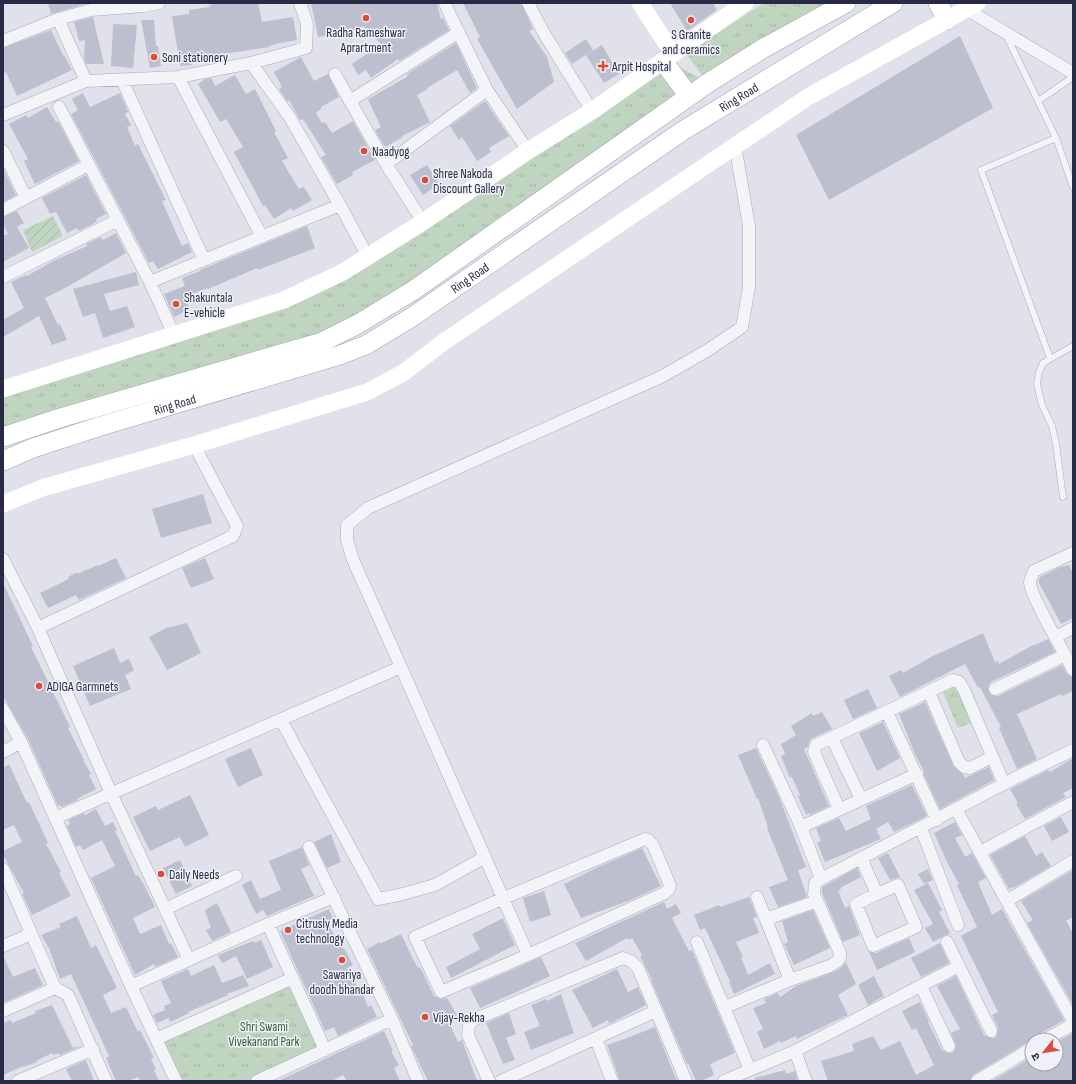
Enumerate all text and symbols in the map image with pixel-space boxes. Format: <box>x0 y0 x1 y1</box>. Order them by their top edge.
marker: Radha Rameshwar Aprartment <box>361 13 371 23</box>
marker: S Granite and ceramics <box>686 15 696 25</box>
place label: Radha Rameshwar Aprartment <box>326 25 406 56</box>
place label: S Granite and ceramics <box>662 27 720 58</box>
place label: Soni stationery <box>162 50 228 66</box>
marker: Soni stationery <box>149 52 159 62</box>
place label: Arpit Hospital <box>611 59 671 75</box>
marker: Arpit Hospital <box>597 60 609 72</box>
street label: Ring Road <box>716 80 761 116</box>
place label: Naadyog <box>372 144 410 160</box>
marker: Naadyog <box>359 146 369 156</box>
place label: Shree Nakoda Discount Gallery <box>433 166 505 197</box>
marker: Shree Nakoda Discount Gallery <box>420 175 430 185</box>
street label: Ring Road <box>448 260 492 297</box>
place label: Shakuntala E-vehicle <box>184 290 233 321</box>
marker: Shakuntala E-vehicle <box>171 299 181 309</box>
street label: Ring Road <box>152 391 198 419</box>
place label: ADIGA Garmnets <box>46 679 119 695</box>
marker: ADIGA Garmnets <box>34 681 44 691</box>
place label: Daily Needs <box>169 867 220 883</box>
marker: Daily Needs <box>156 869 166 879</box>
place label: Citrusly Media technology <box>296 916 358 947</box>
marker: Citrusly Media technology <box>283 925 293 935</box>
marker: Sawariya doodh bhandar <box>337 955 347 965</box>
place label: Sawariya doodh bhandar <box>310 967 375 998</box>
place label: Vijay-Rekha <box>433 1010 485 1026</box>
marker: Vijay-Rekha <box>420 1012 430 1022</box>
park label: Shri Swami Vivekanand Park <box>228 1019 300 1050</box>
north arrow <box>1024 1032 1064 1072</box>
text: उ <box>1028 1050 1043 1063</box>

